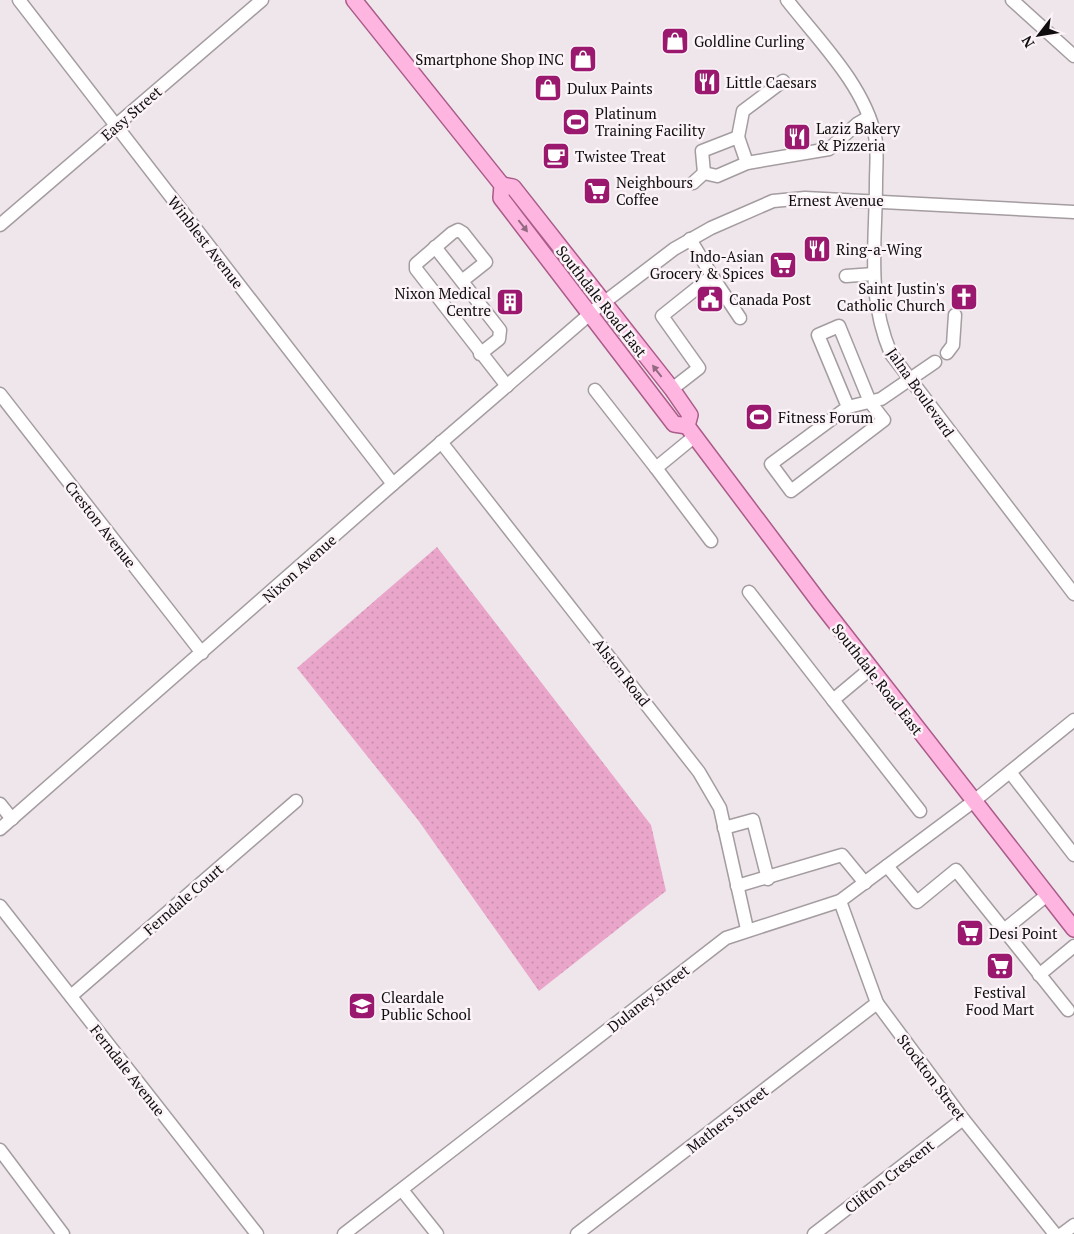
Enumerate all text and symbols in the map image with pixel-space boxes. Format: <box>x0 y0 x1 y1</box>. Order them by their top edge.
north arrow <box>1014 10 1064 60</box>
shop icon: Goldline Curling <box>660 26 690 56</box>
place label: Goldline Curling <box>694 31 806 51</box>
text: N <box>1016 32 1038 51</box>
shop icon: Smartphone Shop INC <box>568 44 598 74</box>
place label: Smartphone Shop INC <box>415 49 564 69</box>
restaurant icon: Little Caesars <box>692 67 722 97</box>
place label: Little Caesars <box>726 72 817 92</box>
shop icon: Dulux Paints <box>533 73 563 103</box>
place label: Dulux Paints <box>567 78 653 98</box>
street label: Easy Street <box>96 81 166 145</box>
place label: Platinum Training Facility <box>595 103 705 140</box>
sports icon: Platinum Training Facility <box>561 107 591 137</box>
place label: Laziz Bakery & Pizzeria <box>816 118 901 155</box>
restaurant icon: Laziz Bakery & Pizzeria <box>782 122 812 152</box>
cafe icon: Twistee Treat <box>541 141 571 171</box>
place label: Twistee Treat <box>575 146 666 166</box>
place label: Neighbours Coffee <box>616 172 693 209</box>
supermarket icon: Neighbours Coffee <box>582 176 612 206</box>
street label: Ernest Avenue <box>788 190 884 210</box>
street label: Winblest Avenue <box>164 192 248 292</box>
one-way arrow <box>518 219 529 232</box>
restaurant icon: Ring-a-Wing <box>802 234 832 264</box>
place label: Ring-a-Wing <box>836 239 923 259</box>
street label: Southdale Road East <box>552 241 652 361</box>
place label: Indo-Asian Grocery & Spices <box>650 246 764 283</box>
supermarket icon: Indo-Asian Grocery & Spices <box>768 250 798 280</box>
place label: Saint Justin's Catholic Church <box>837 278 945 315</box>
church icon: Saint Justin's Catholic Church <box>949 282 979 312</box>
place label: Nixon Medical Centre <box>395 283 491 320</box>
public building icon: Canada Post <box>695 284 725 314</box>
building icon: Nixon Medical Centre <box>495 287 525 317</box>
place label: Canada Post <box>729 289 812 309</box>
street label: Jalna Boulevard <box>883 343 959 441</box>
one-way arrow <box>652 365 663 378</box>
sports icon: Fitness Forum <box>744 402 774 432</box>
place label: Fitness Forum <box>778 407 873 427</box>
street label: Creston Avenue <box>61 477 141 571</box>
street label: Nixon Avenue <box>258 530 340 606</box>
street label: Southdale Road East <box>828 619 928 739</box>
street label: Alston Road <box>589 634 655 710</box>
street label: Ferndale Court <box>139 859 227 939</box>
supermarket icon: Desi Point <box>955 918 985 948</box>
place label: Desi Point <box>989 923 1058 943</box>
supermarket icon: Festival Food Mart <box>985 951 1015 981</box>
street label: Dulaney Street <box>603 959 693 1036</box>
place label: Festival Food Mart <box>966 982 1035 1019</box>
place label: Cleardale Public School <box>381 987 471 1024</box>
school or university icon: Cleardale Public School <box>347 991 377 1021</box>
street label: Ferndale Avenue <box>86 1020 170 1120</box>
street label: Stockton Street <box>893 1030 971 1125</box>
street label: Mathers Street <box>682 1081 772 1157</box>
street label: Clifton Crescent <box>840 1135 938 1217</box>

